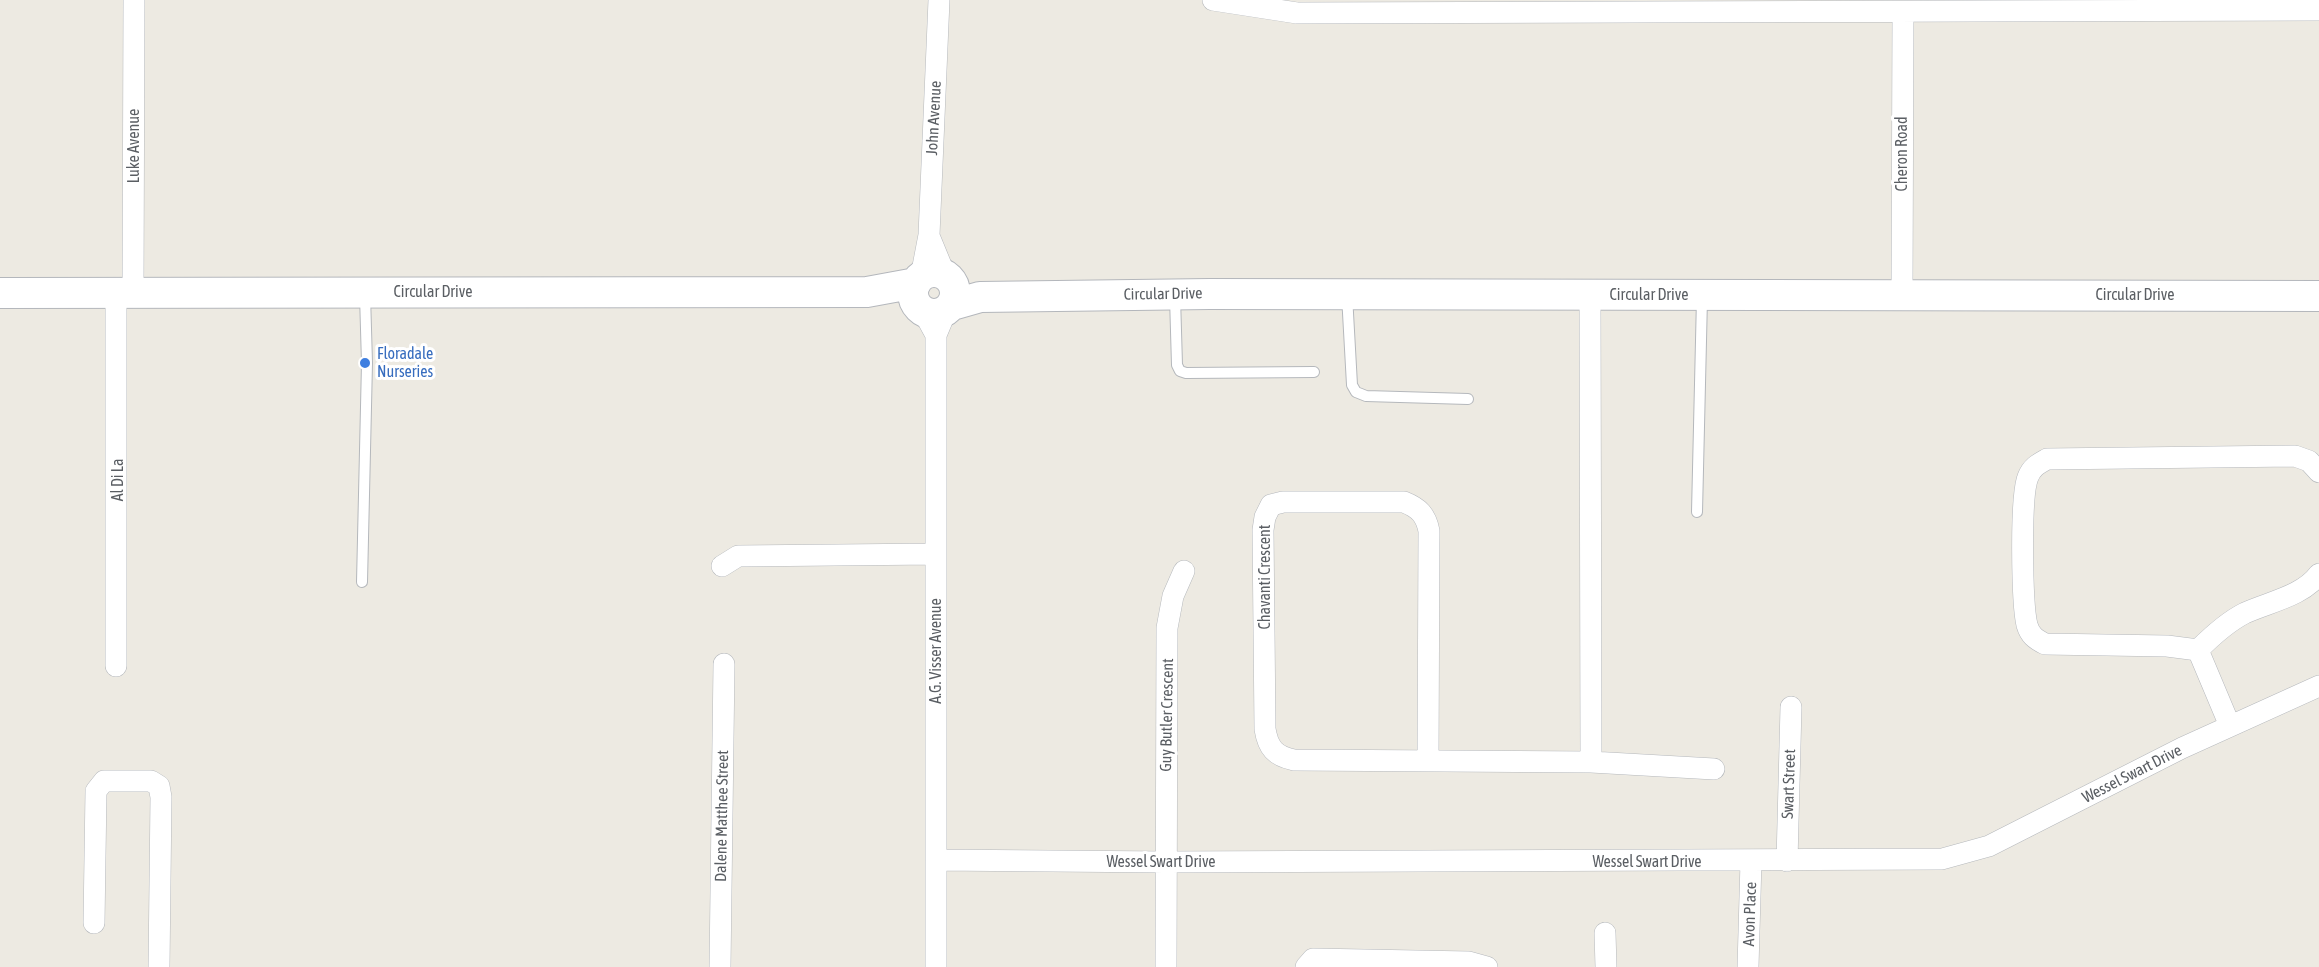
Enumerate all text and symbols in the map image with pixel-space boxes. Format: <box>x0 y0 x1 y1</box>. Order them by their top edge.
street label: John Avenue <box>922 80 946 156</box>
street label: Luke Avenue <box>124 109 144 183</box>
street label: Cheron Road <box>1892 117 1912 191</box>
street label: Circular Drive <box>394 282 472 302</box>
street label: Circular Drive <box>1123 284 1203 304</box>
street label: Circular Drive <box>1610 285 1688 305</box>
street label: Circular Drive <box>2096 285 2174 305</box>
place label: Floradale Nurseries <box>377 344 433 382</box>
marker: Floradale Nurseries <box>358 356 372 370</box>
street label: Al Di La <box>108 459 128 501</box>
street label: Chavanti Crescent <box>1255 525 1275 629</box>
street label: A.G. Visser Avenue <box>926 598 946 704</box>
street label: Guy Butler Crescent <box>1156 658 1178 772</box>
street label: Wessel Swart Drive <box>2079 741 2185 807</box>
street label: Swart Street <box>1778 749 1800 819</box>
street label: Dalene Matthee Street <box>711 750 733 882</box>
street label: Wessel Swart Drive <box>1106 852 1216 872</box>
street label: Wessel Swart Drive <box>1592 852 1702 872</box>
street label: Avon Place <box>1739 881 1761 947</box>

